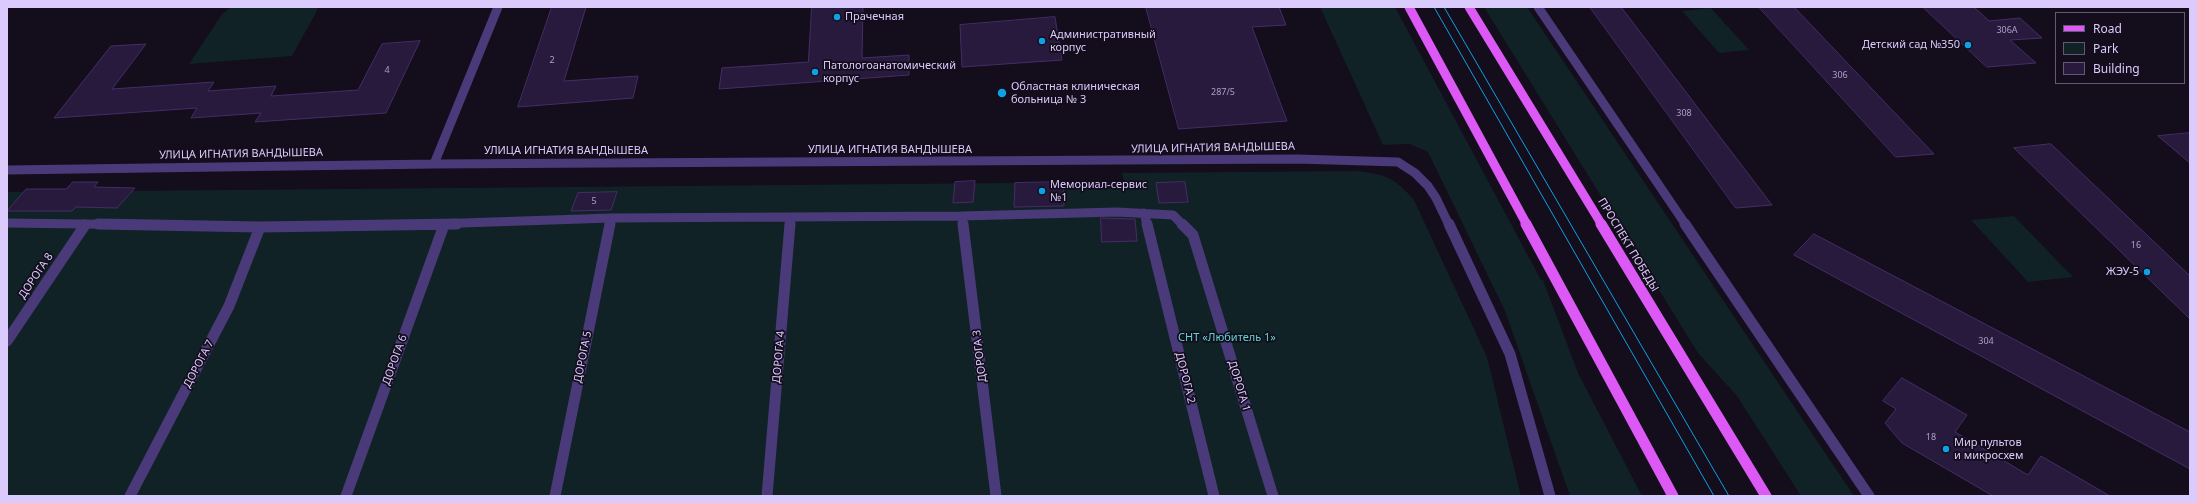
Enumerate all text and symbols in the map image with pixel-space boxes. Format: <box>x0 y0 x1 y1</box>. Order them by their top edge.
place label: Прачечная <box>845 10 904 24</box>
marker: Прачечная <box>832 12 842 22</box>
legend <box>2055 12 2185 84</box>
text: Road <box>2093 20 2122 37</box>
house number: 306А <box>1996 25 2018 35</box>
place label: Административный корпус <box>1050 28 1156 54</box>
marker: Административный корпус <box>1037 36 1047 46</box>
place label: Детский сад №350 <box>1862 38 1960 52</box>
marker: Детский сад №350 <box>1963 40 1973 50</box>
text: Park <box>2093 40 2118 57</box>
house number: 2 <box>549 55 555 65</box>
place label: Патологоанатомический корпус <box>823 59 956 85</box>
text: Building <box>2093 60 2140 77</box>
house number: 4 <box>384 65 390 75</box>
marker: Патологоанатомический корпус <box>810 67 820 77</box>
house number: 306 <box>1832 70 1848 80</box>
place label: Областная клиническая больница № 3 <box>1011 80 1140 106</box>
marker: Областная клиническая больница № 3 <box>996 87 1008 99</box>
house number: 287/5 <box>1211 87 1235 97</box>
house number: 308 <box>1676 108 1692 118</box>
street label: УЛИЦА ИГНАТИЯ ВАНДЫШЕВА <box>1131 140 1295 156</box>
street label: УЛИЦА ИГНАТИЯ ВАНДЫШЕВА <box>808 143 972 157</box>
street label: УЛИЦА ИГНАТИЯ ВАНДЫШЕВА <box>484 144 648 158</box>
street label: УЛИЦА ИГНАТИЯ ВАНДЫШЕВА <box>159 146 323 162</box>
place label: Мемориал-сервис №1 <box>1050 178 1147 204</box>
marker: Мемориал-сервис №1 <box>1037 186 1047 196</box>
house number: 5 <box>591 196 597 206</box>
street label: ПРОСПЕКТ ПОБЕДЫ <box>1595 196 1661 294</box>
house number: 16 <box>2131 240 2141 250</box>
street label: ДОРОГА 8 <box>16 251 56 301</box>
place label: ЖЭУ-5 <box>2106 265 2139 279</box>
marker: ЖЭУ-5 <box>2142 267 2152 277</box>
street label: ДОРОГА 3 <box>970 329 990 383</box>
street label: ДОРОГА 5 <box>572 330 594 384</box>
street label: ДОРОГА 4 <box>770 330 788 384</box>
park label: СНТ «Любитель 1» <box>1178 331 1276 345</box>
street label: ДОРОГА 6 <box>380 333 410 387</box>
house number: 304 <box>1978 336 1994 346</box>
street label: ДОРОГА 7 <box>181 338 217 390</box>
street label: ДОРОГА 2 <box>1172 351 1198 405</box>
street label: ДОРОГА 1 <box>1225 359 1253 413</box>
house number: 18 <box>1926 432 1936 442</box>
place label: Мир пультов и микросхем <box>1954 436 2023 462</box>
marker: Мир пультов и микросхем <box>1941 444 1951 454</box>

